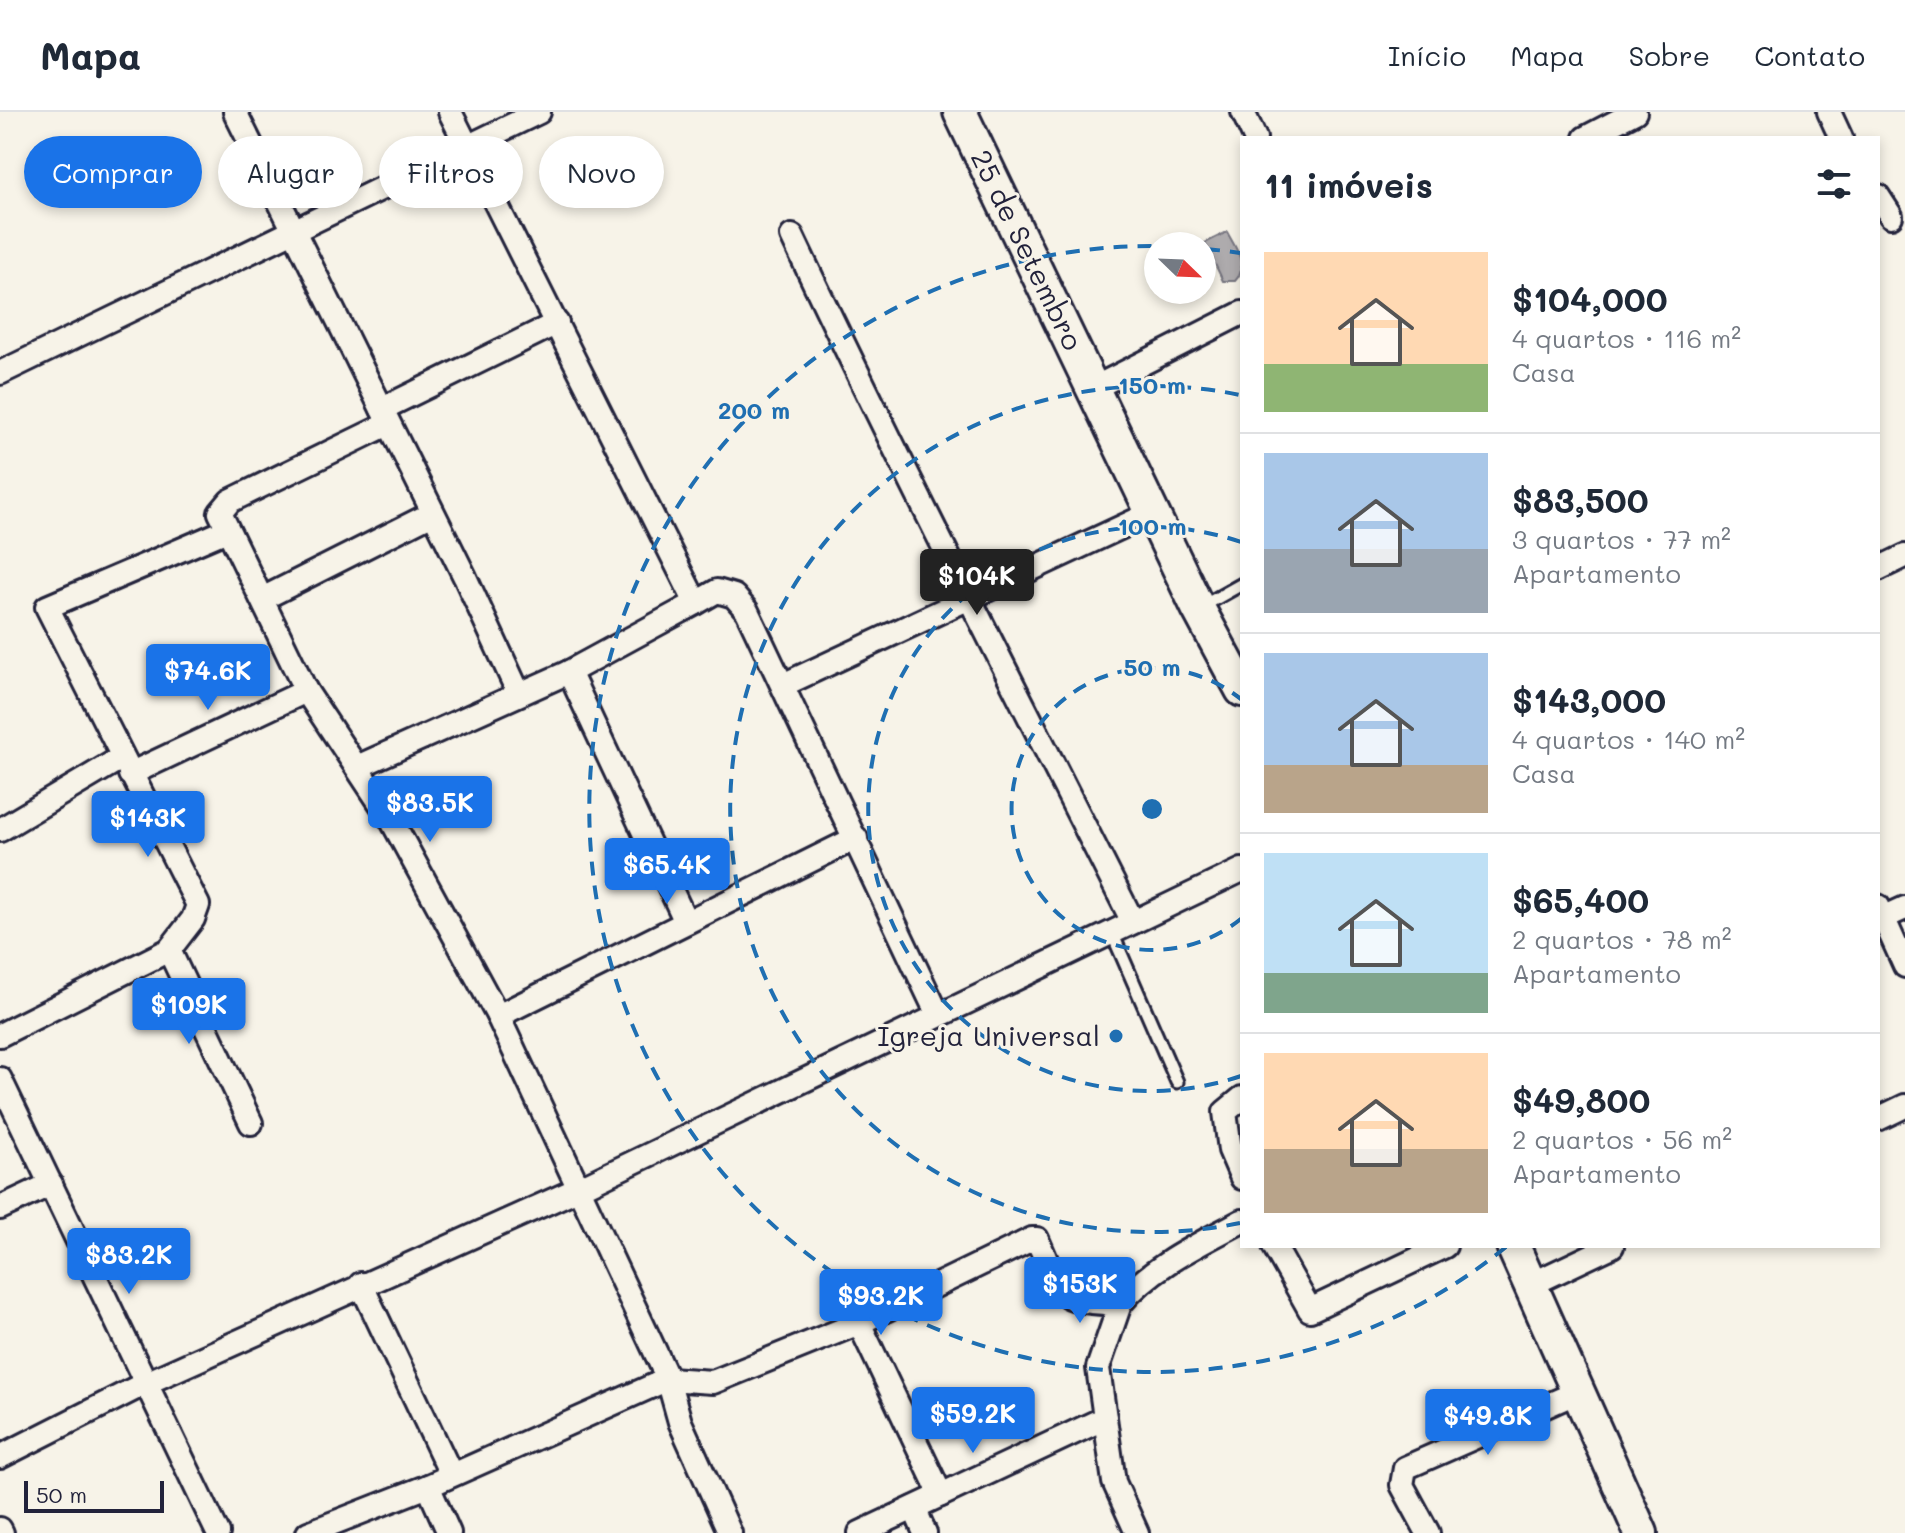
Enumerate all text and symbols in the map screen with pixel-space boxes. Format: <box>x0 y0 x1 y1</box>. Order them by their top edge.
text: Mapa <box>40 30 141 80</box>
text: Início <box>1388 37 1466 73</box>
text: Mapa <box>1510 37 1585 73</box>
text: Sobre <box>1629 37 1710 73</box>
text: Contato <box>1754 37 1865 73</box>
chip: Comprar <box>24 136 202 208</box>
chip: Alugar <box>218 136 363 208</box>
chip: Filtros <box>379 136 523 208</box>
chip: Novo <box>539 136 664 208</box>
street label: 25 de Setembro <box>964 143 1092 356</box>
text: 11 imóveis <box>1264 162 1433 207</box>
icon: filters <box>1812 162 1856 206</box>
north arrow <box>1144 232 1216 304</box>
map controls <box>1144 232 1216 304</box>
text: $104,000 <box>1512 276 1668 321</box>
icon: home <box>1328 284 1424 380</box>
text: 4 quartos · 116 m² <box>1512 321 1741 355</box>
text: Casa <box>1512 355 1576 389</box>
text: 150 m <box>1118 369 1186 400</box>
text: 200 m <box>718 394 790 425</box>
text: $83,500 <box>1512 477 1649 522</box>
icon: home <box>1328 485 1424 581</box>
text: 100 m <box>1117 510 1187 541</box>
text: 3 quartos · 77 m² <box>1512 522 1731 556</box>
pin: $104K <box>921 549 1033 617</box>
text: Apartamento <box>1512 556 1681 590</box>
text: $104K <box>938 558 1016 592</box>
pin: $74.6K <box>143 644 273 712</box>
text: 50 m <box>1123 651 1181 682</box>
text: $74.6K <box>164 653 252 687</box>
text: $143,000 <box>1512 677 1666 722</box>
icon: home <box>1328 685 1424 781</box>
text: 4 quartos · 140 m² <box>1512 722 1745 756</box>
text: Casa <box>1512 756 1576 790</box>
pin: $83.5K <box>365 776 495 844</box>
text: $83.5K <box>386 785 474 819</box>
pin: $143K <box>92 791 204 859</box>
centre of rings <box>1138 795 1166 823</box>
text: $143K <box>110 800 186 834</box>
pin: $65.4K <box>602 838 732 906</box>
text: $65.4K <box>623 847 711 881</box>
text: $65,400 <box>1512 877 1649 922</box>
icon: home <box>1328 885 1424 981</box>
text: 2 quartos · 78 m² <box>1512 922 1731 956</box>
text: Apartamento <box>1512 956 1681 990</box>
pin: $109K <box>133 978 245 1046</box>
text: $109K <box>150 987 228 1021</box>
place label: Igreja Universal <box>877 1017 1100 1053</box>
marker: Igreja Universal <box>1107 1027 1125 1045</box>
text: $49,800 <box>1512 1077 1650 1122</box>
icon: home <box>1328 1085 1424 1181</box>
text: 2 quartos · 56 m² <box>1512 1122 1732 1156</box>
text: Apartamento <box>1512 1156 1681 1190</box>
pin: $83.2K <box>64 1228 194 1296</box>
text: $83.2K <box>85 1237 173 1271</box>
pin: $153K <box>1024 1257 1136 1325</box>
text: $153K <box>1042 1266 1118 1300</box>
pin: $93.2K <box>816 1269 946 1337</box>
text: $93.2K <box>838 1278 924 1312</box>
pin: $59.2K <box>908 1387 1038 1455</box>
pin: $49.8K <box>1423 1389 1553 1457</box>
text: $59.2K <box>930 1396 1016 1430</box>
text: $49.8K <box>1443 1398 1533 1432</box>
scale bar <box>24 1477 164 1513</box>
text: 50 m <box>36 1480 87 1509</box>

